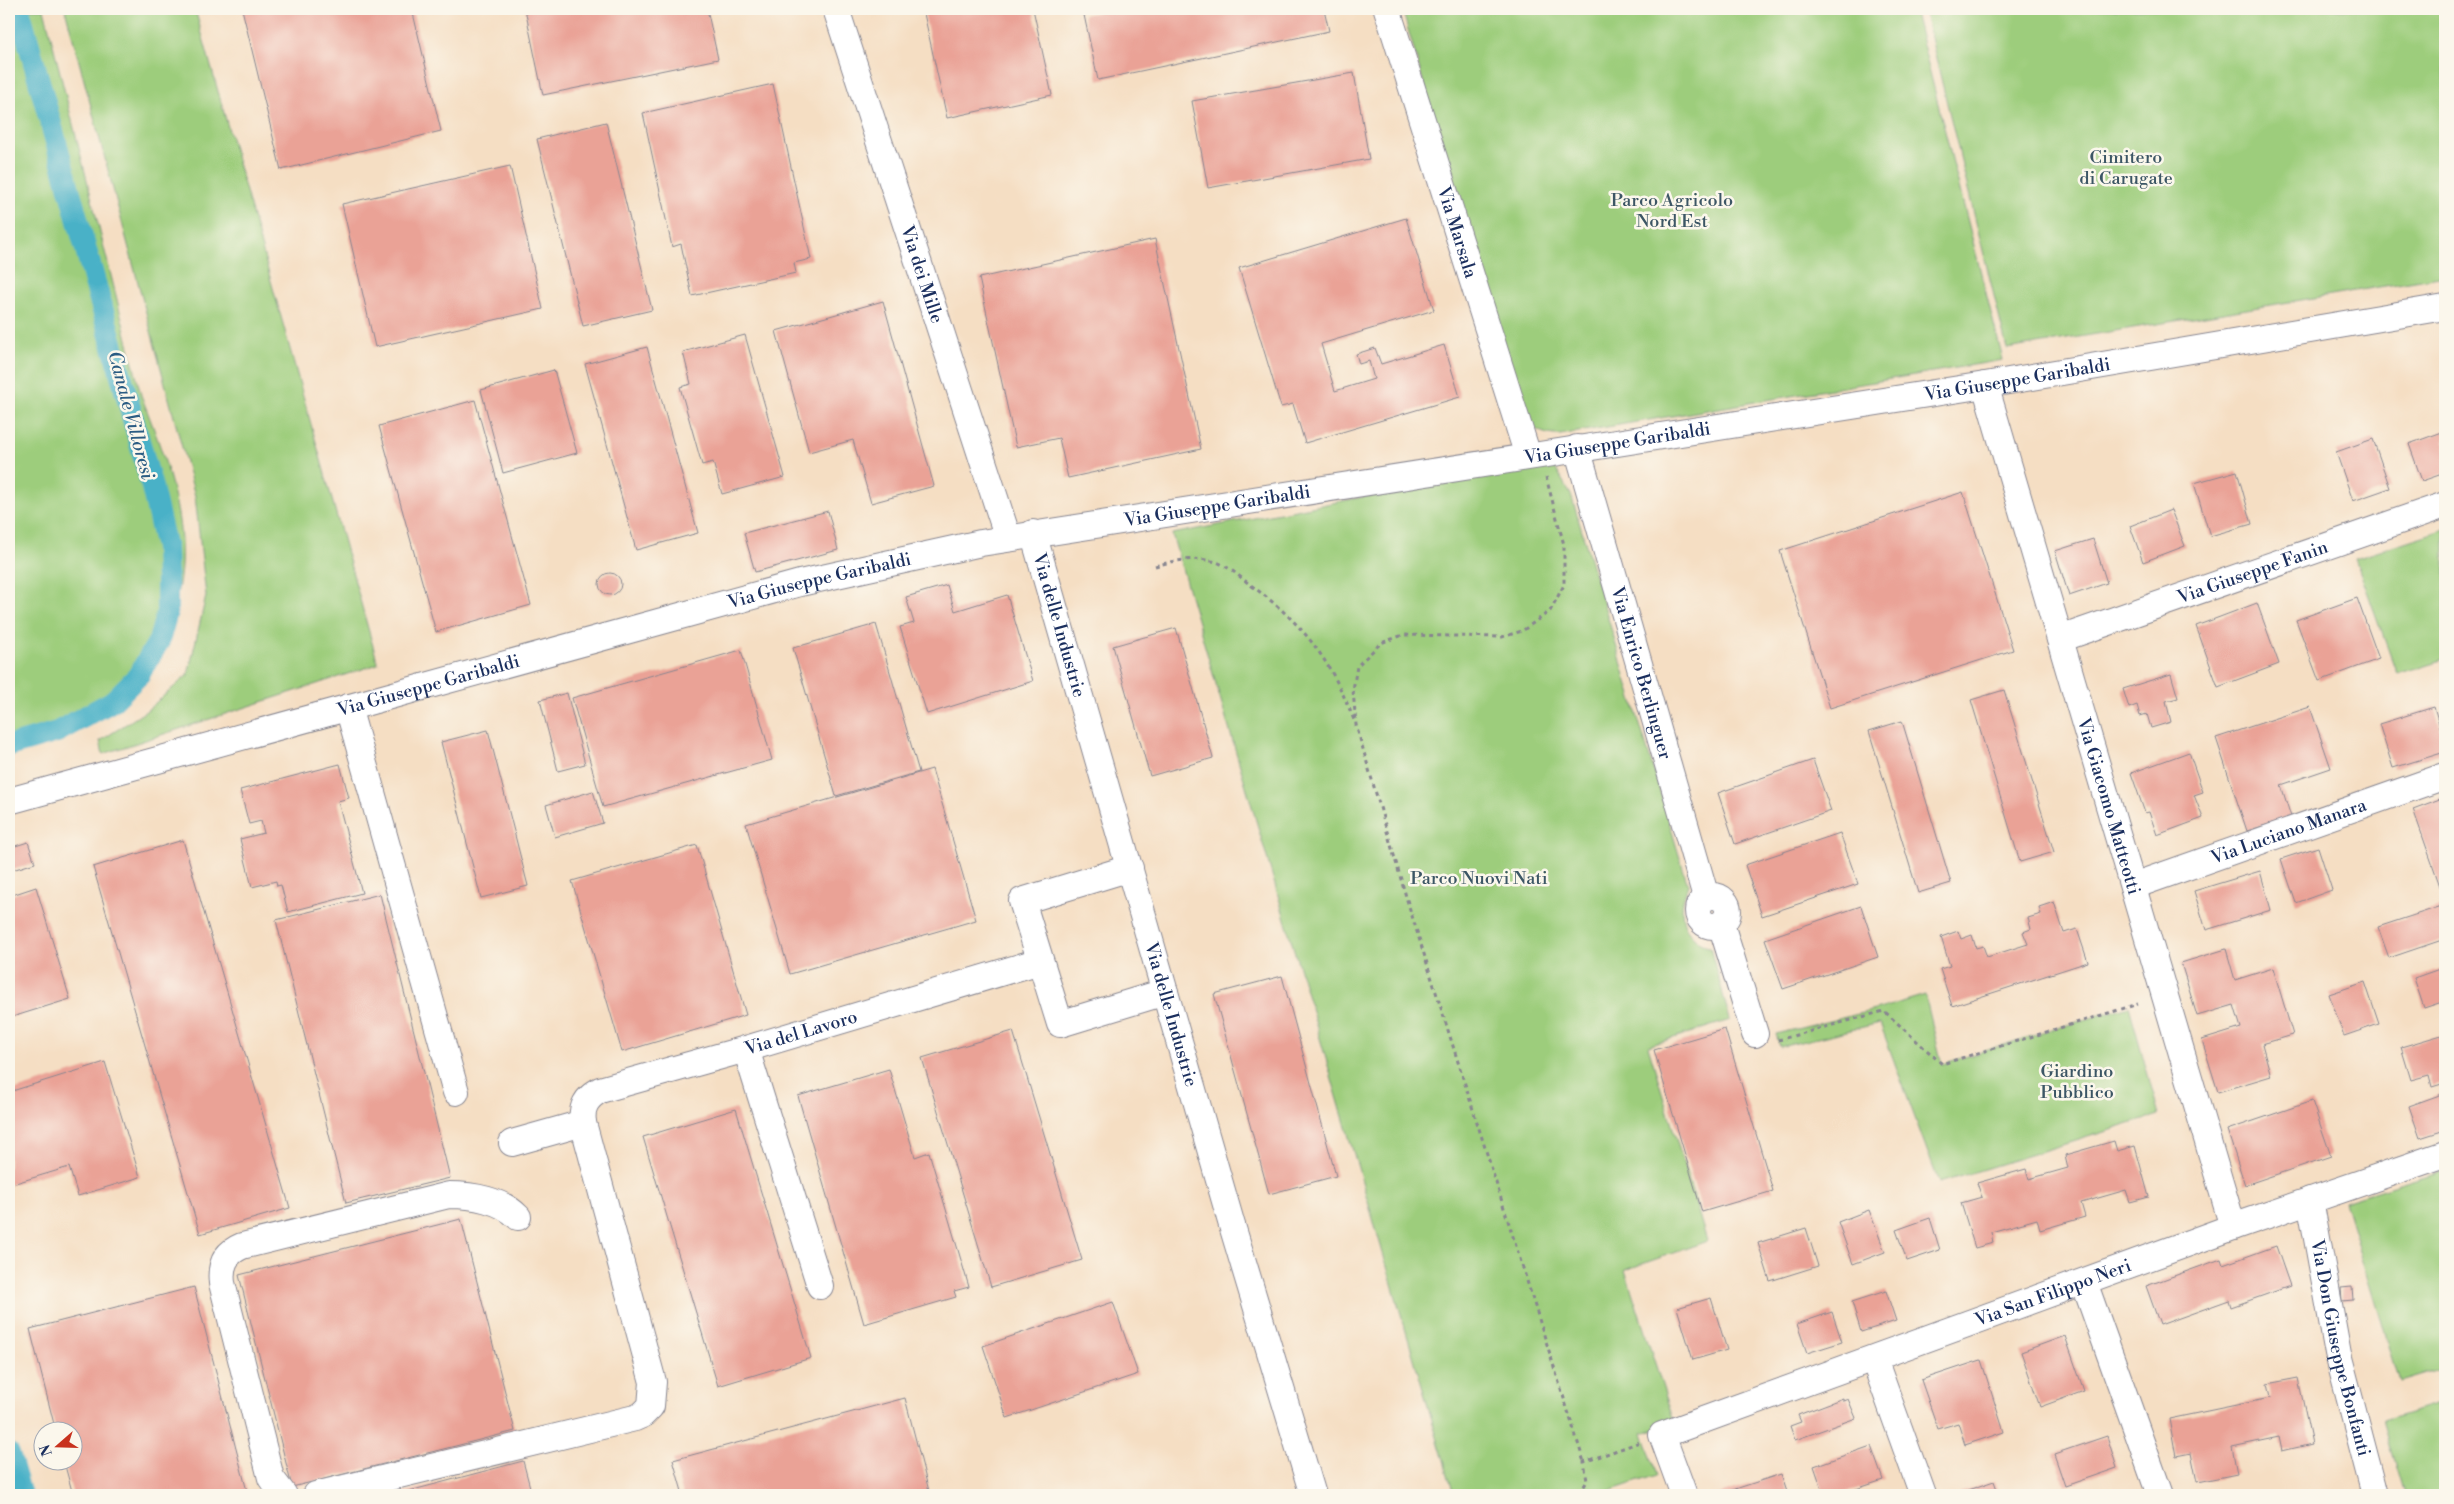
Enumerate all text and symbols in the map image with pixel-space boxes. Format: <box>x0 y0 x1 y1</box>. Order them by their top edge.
park label: Cimitero di Carugate <box>2079 146 2173 190</box>
street label: Via Marsala <box>1431 183 1482 282</box>
park label: Parco Agricolo Nord Est <box>1611 189 1733 233</box>
street label: Via dei Mille <box>895 222 948 326</box>
water label: Canale Villoresi <box>102 348 160 482</box>
street label: Via Giuseppe Garibaldi <box>1922 353 2112 407</box>
street label: Via Giuseppe Garibaldi <box>1522 417 1712 469</box>
street label: Via Giuseppe Garibaldi <box>1122 480 1312 532</box>
street label: Via Giuseppe Fanin <box>2174 536 2331 610</box>
street label: Via Giuseppe Garibaldi <box>724 548 914 615</box>
street label: Via delle Industrie <box>1027 550 1091 700</box>
street label: Via Enrico Berlinguer <box>1605 583 1677 762</box>
street label: Via Giuseppe Garibaldi <box>334 650 522 722</box>
street label: Via Giacomo Matteotti <box>2071 714 2145 897</box>
street label: Via Luciano Manara <box>2207 793 2370 870</box>
park label: Parco Nuovi Nati <box>1410 867 1548 890</box>
street label: Via delle Industrie <box>1139 939 1203 1089</box>
street label: Via del Lavoro <box>741 1005 860 1061</box>
park label: Giardino Pubblico <box>2040 1060 2114 1104</box>
street label: Via Don Giuseppe Bonfanti <box>2305 1237 2375 1459</box>
street label: Via San Filippo Neri <box>1971 1254 2134 1332</box>
north arrow <box>32 1422 82 1472</box>
text: N <box>36 1442 57 1458</box>

